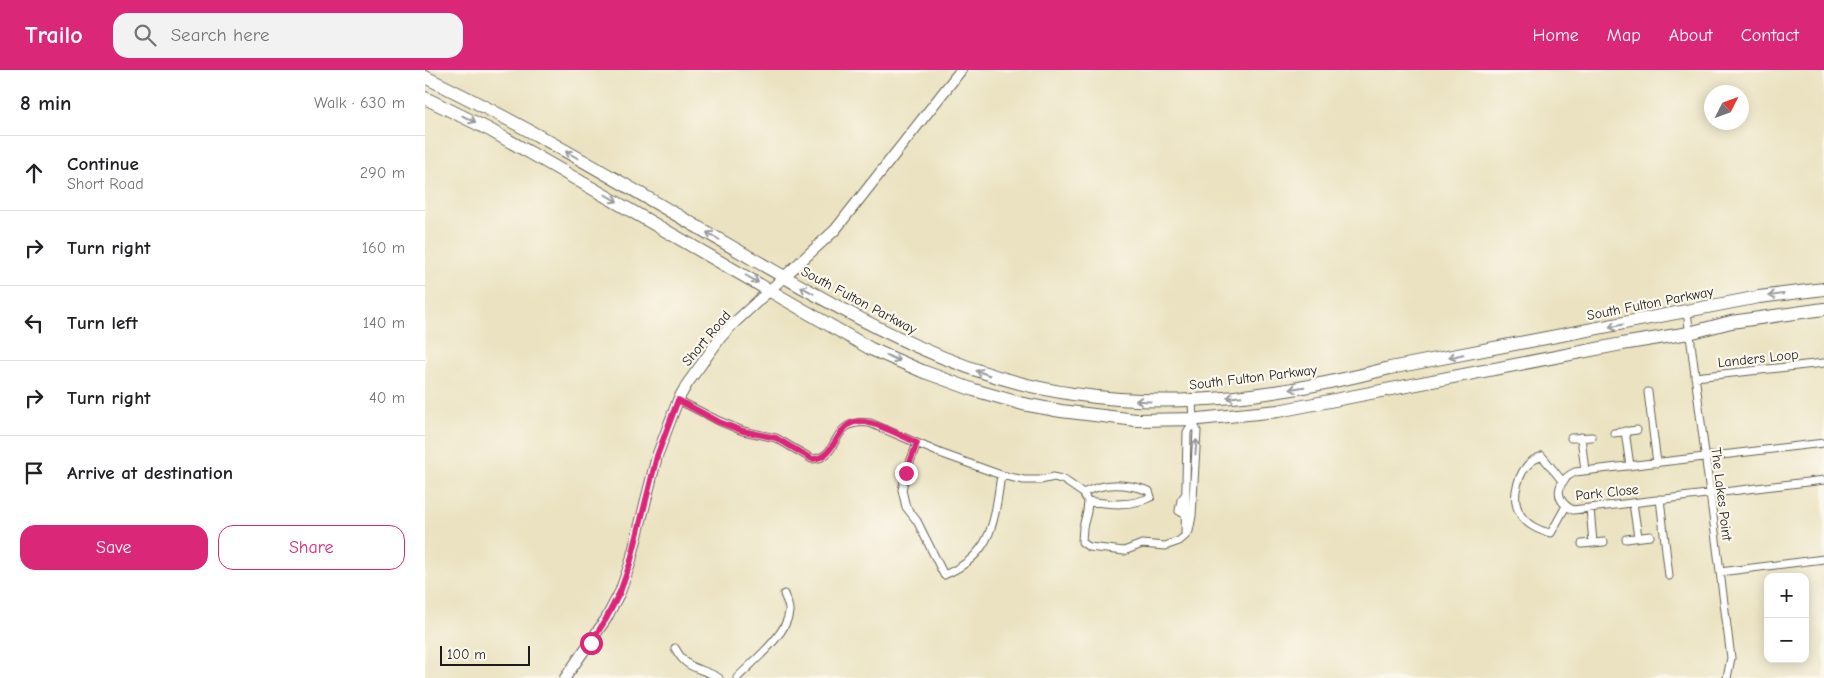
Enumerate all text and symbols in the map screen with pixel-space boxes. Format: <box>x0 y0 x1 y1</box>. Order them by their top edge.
search box <box>113 13 463 58</box>
text: Trailo <box>25 21 83 49</box>
icon: search <box>131 21 159 49</box>
text: Search here <box>171 24 270 46</box>
text: Home <box>1532 25 1579 46</box>
text: Map <box>1607 25 1641 46</box>
text: About <box>1669 25 1713 46</box>
text: Contact <box>1741 25 1799 46</box>
north arrow <box>1704 85 1749 130</box>
text: 8 min <box>20 91 71 115</box>
text: Walk · 630 m <box>314 94 405 112</box>
one-way arrow <box>461 115 476 125</box>
one-way arrow <box>565 149 579 159</box>
text: Continue <box>67 153 139 175</box>
icon: ahead <box>20 159 48 187</box>
text: 290 m <box>360 164 405 182</box>
text: Short Road <box>67 175 144 193</box>
one-way arrow <box>603 194 617 204</box>
one-way arrow <box>706 230 720 240</box>
icon: right <box>20 234 48 262</box>
text: Turn right <box>67 237 151 259</box>
text: 160 m <box>362 239 405 257</box>
street label: South Fulton Parkway <box>798 263 920 338</box>
one-way arrow <box>744 274 759 284</box>
street label: South Fulton Parkway <box>1585 283 1716 324</box>
one-way arrow <box>800 285 815 295</box>
one-way arrow <box>1768 290 1784 300</box>
street label: Short Road <box>678 307 734 369</box>
icon: left <box>20 309 48 337</box>
text: Turn left <box>67 312 138 334</box>
text: 140 m <box>363 314 405 332</box>
one-way arrow <box>1608 321 1624 331</box>
street label: Landers Loop <box>1717 346 1799 371</box>
one-way arrow <box>1449 352 1465 361</box>
one-way arrow <box>885 354 900 364</box>
street label: South Fulton Parkway <box>1188 361 1319 394</box>
one-way arrow <box>976 368 992 377</box>
one-way arrow <box>1290 383 1306 393</box>
icon: right <box>20 384 48 412</box>
text: Turn right <box>67 387 151 409</box>
text: 40 m <box>369 389 405 407</box>
one-way arrow <box>1226 392 1242 402</box>
one-way arrow <box>1135 396 1151 405</box>
one-way arrow <box>1191 440 1201 456</box>
street label: The Lakes Point <box>1707 446 1736 543</box>
icon: arrive <box>20 459 48 487</box>
text: Arrive at destination <box>67 462 233 484</box>
route end <box>895 462 918 485</box>
street label: Park Close <box>1575 481 1639 504</box>
button: Save <box>20 525 208 570</box>
button: Share <box>218 525 405 570</box>
map controls <box>1764 573 1809 663</box>
button: + <box>1764 573 1809 618</box>
button: − <box>1764 618 1809 663</box>
route start <box>580 632 603 655</box>
scale bar <box>440 643 530 666</box>
text: 100 m <box>447 646 486 663</box>

